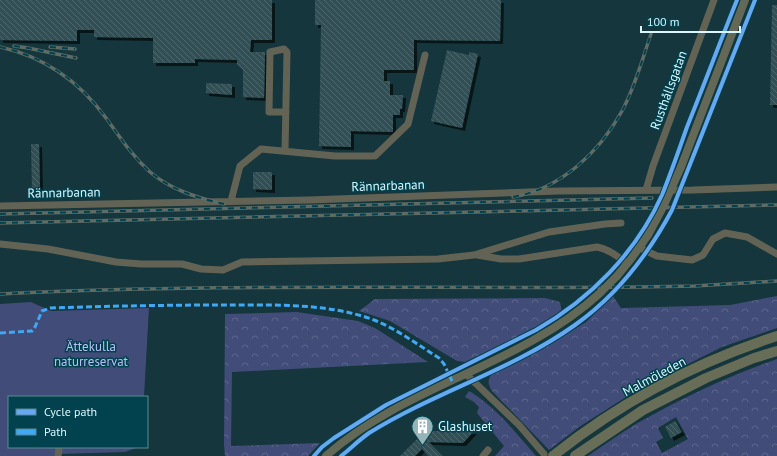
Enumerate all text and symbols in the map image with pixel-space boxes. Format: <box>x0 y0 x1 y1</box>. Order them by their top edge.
scale bar <box>641 8 740 34</box>
text: 100 m <box>647 14 680 29</box>
street label: Rusthållsgatan <box>646 48 691 132</box>
street label: Rännarbanan <box>351 176 425 195</box>
street label: Rännarbanan <box>27 183 101 202</box>
park label: Ättekulla naturreservat <box>54 338 129 370</box>
street label: Malmöleden <box>620 353 689 400</box>
legend <box>8 396 148 448</box>
text: Cycle path <box>44 404 97 419</box>
building icon: Glashuset <box>409 413 435 446</box>
place label: Glashuset <box>438 418 493 435</box>
text: Path <box>44 424 67 439</box>

